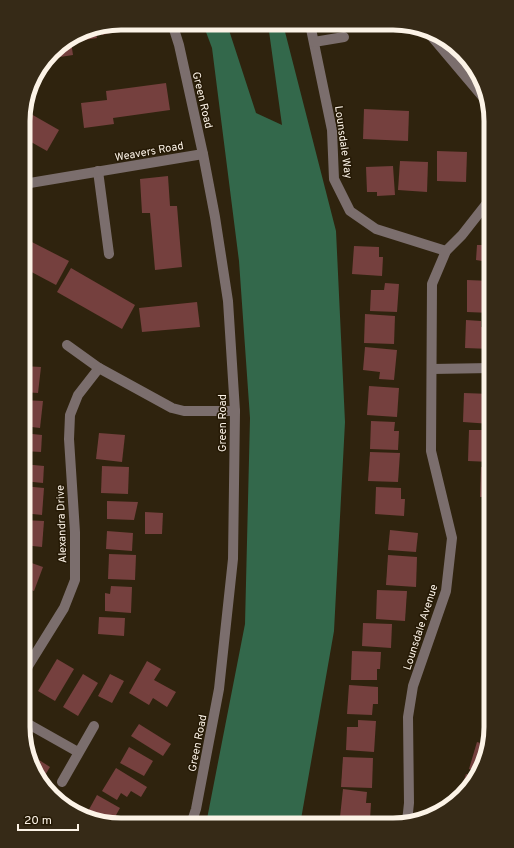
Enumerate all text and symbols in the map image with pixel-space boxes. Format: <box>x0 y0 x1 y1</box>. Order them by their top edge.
street label: Green Road <box>189 70 215 130</box>
street label: Lounsdale Way <box>331 105 355 180</box>
street label: Weavers Road <box>114 139 185 165</box>
street label: Green Road <box>216 394 230 452</box>
street label: Alexandra Drive <box>54 485 70 563</box>
street label: Lounsdale Avenue <box>400 583 441 672</box>
street label: Green Road <box>186 713 210 773</box>
scale bar <box>18 806 78 832</box>
text: 20 m <box>24 813 52 829</box>

